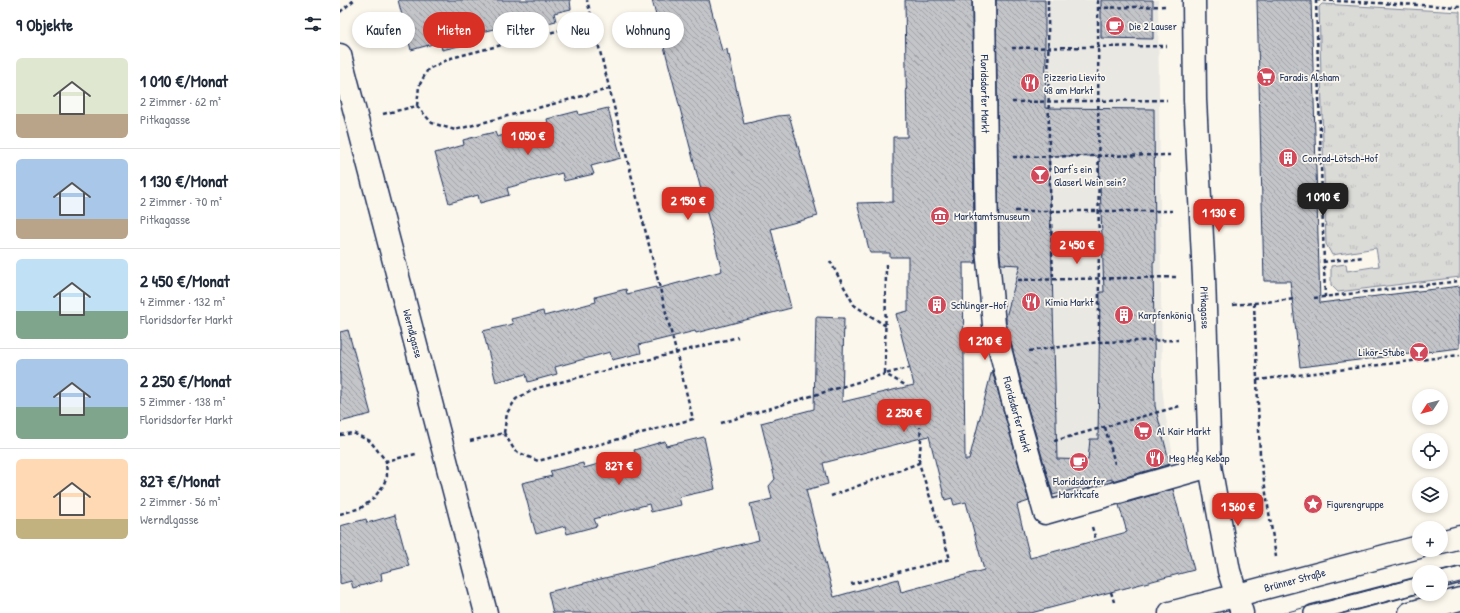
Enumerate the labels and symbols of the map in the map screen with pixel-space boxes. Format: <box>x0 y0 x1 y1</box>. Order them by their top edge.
cafe icon: Die 2 Lauser <box>1104 15 1126 37</box>
place label: Die 2 Lauser <box>1129 19 1178 33</box>
street label: Floridsdorfer Markt <box>978 54 993 133</box>
supermarket icon: Faradis Alsham <box>1255 66 1277 88</box>
place label: Pizzeria Lievito 48 am Markt <box>1044 70 1106 97</box>
place label: Faradis Alsham <box>1279 70 1340 84</box>
restaurant icon: Pizzeria Lievito 48 am Markt <box>1019 72 1041 94</box>
pin: 1 050 € <box>491 122 565 156</box>
building icon: Conrad-Lötsch-Hof <box>1277 147 1299 169</box>
place label: Conrad-Lötsch-Hof <box>1302 151 1378 165</box>
place label: Darf's ein Glaserl Wein sein? <box>1054 162 1126 189</box>
bar icon: Darf's ein Glaserl Wein sein? <box>1029 164 1051 186</box>
pin: 1 010 € <box>1286 183 1360 217</box>
pin: 2 150 € <box>651 187 725 221</box>
pin: 1 130 € <box>1182 199 1256 233</box>
museum icon: Marktamtsmuseum <box>929 205 951 227</box>
place label: Marktamtsmuseum <box>954 209 1030 223</box>
pin: 2 450 € <box>1040 231 1114 265</box>
street label: Pitkagasse <box>1197 286 1213 330</box>
restaurant icon: Kimia Markt <box>1020 291 1042 313</box>
building icon: Schlinger-Hof <box>926 294 948 316</box>
place label: Kimia Markt <box>1045 295 1094 309</box>
place label: Schlinger-Hof <box>951 298 1007 312</box>
building icon: Karpfenkönig <box>1113 304 1135 326</box>
street label: Werndlgasse <box>400 308 426 360</box>
place label: Karpfenkönig <box>1138 308 1192 322</box>
pin: 1 210 € <box>948 327 1022 361</box>
bar icon: Likör-Stube <box>1408 341 1430 363</box>
place label: Likör-Stube <box>1359 345 1406 359</box>
street label: Floridsdorfer Markt <box>1000 374 1035 455</box>
north arrow <box>1412 389 1448 425</box>
pin: 2 250 € <box>867 399 941 433</box>
supermarket icon: Al Kair Markt <box>1132 420 1154 442</box>
place label: Al Kair Markt <box>1157 424 1211 438</box>
restaurant icon: Meg Meg Kebap <box>1144 447 1166 469</box>
cafe icon: Floridsdorfer Marktcafe <box>1068 451 1090 473</box>
place label: Meg Meg Kebap <box>1169 451 1230 465</box>
pin: 827 € <box>591 452 647 486</box>
place label: Floridsdorfer Marktcafe <box>1052 474 1106 501</box>
pin: 1 560 € <box>1201 493 1275 527</box>
place icon: Figurengruppe <box>1302 493 1324 515</box>
place label: Figurengruppe <box>1326 497 1384 511</box>
street label: Brünner Straße <box>1262 565 1328 595</box>

